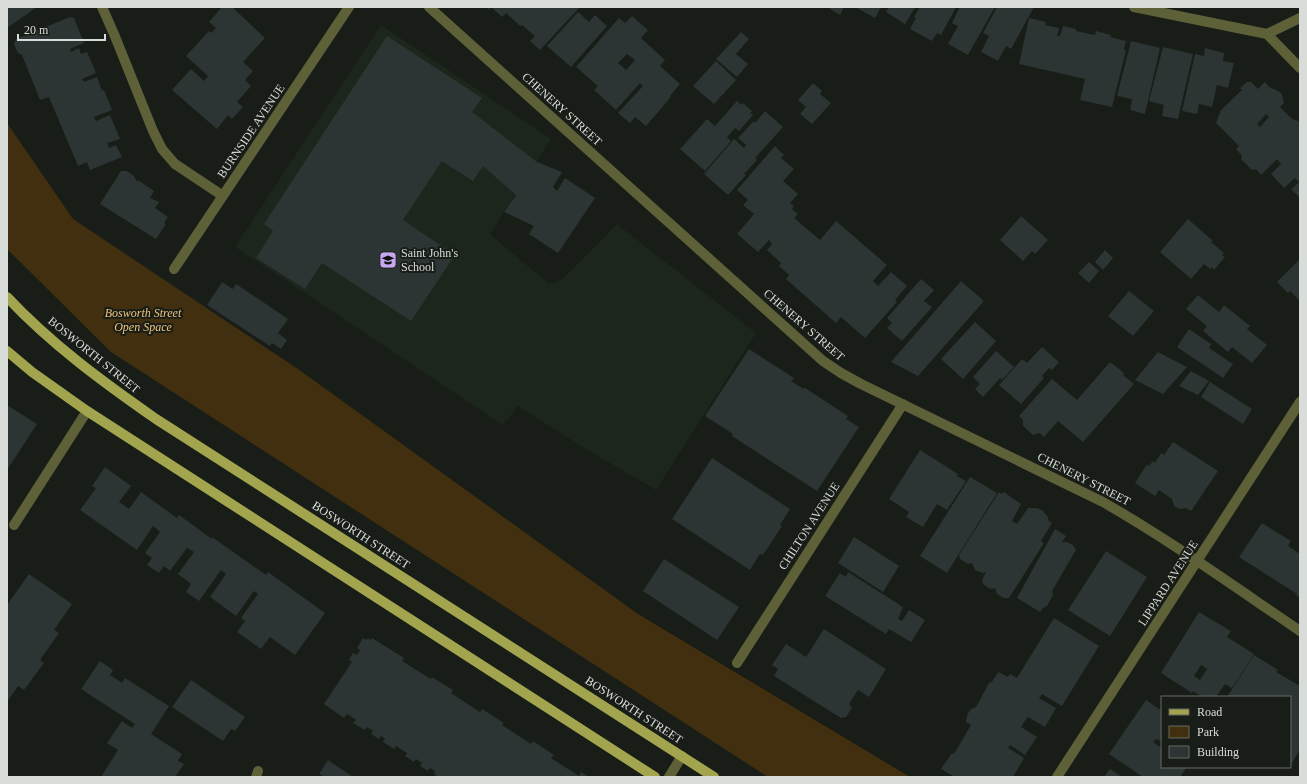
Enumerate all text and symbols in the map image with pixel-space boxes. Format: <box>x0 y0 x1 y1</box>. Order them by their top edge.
scale bar <box>18 16 105 42</box>
text: 20 m <box>24 23 49 37</box>
street label: CHENERY STREET <box>519 69 605 149</box>
street label: BURNSIDE AVENUE <box>214 81 288 181</box>
place label: Saint John's School <box>401 246 459 274</box>
school or university icon: Saint John's School <box>378 250 398 270</box>
street label: CHENERY STREET <box>761 286 848 364</box>
park label: Bosworth Street Open Space <box>105 306 182 334</box>
street label: BOSWORTH STREET <box>45 314 143 397</box>
street label: CHENERY STREET <box>1035 449 1133 509</box>
street label: CHILTON AVENUE <box>775 480 843 572</box>
street label: BOSWORTH STREET <box>310 498 413 572</box>
street label: LIPPARD AVENUE <box>1135 538 1201 628</box>
street label: BOSWORTH STREET <box>583 673 686 747</box>
legend <box>1161 696 1291 768</box>
text: Road <box>1197 705 1222 719</box>
text: Park <box>1197 725 1219 739</box>
text: Building <box>1197 745 1239 759</box>

